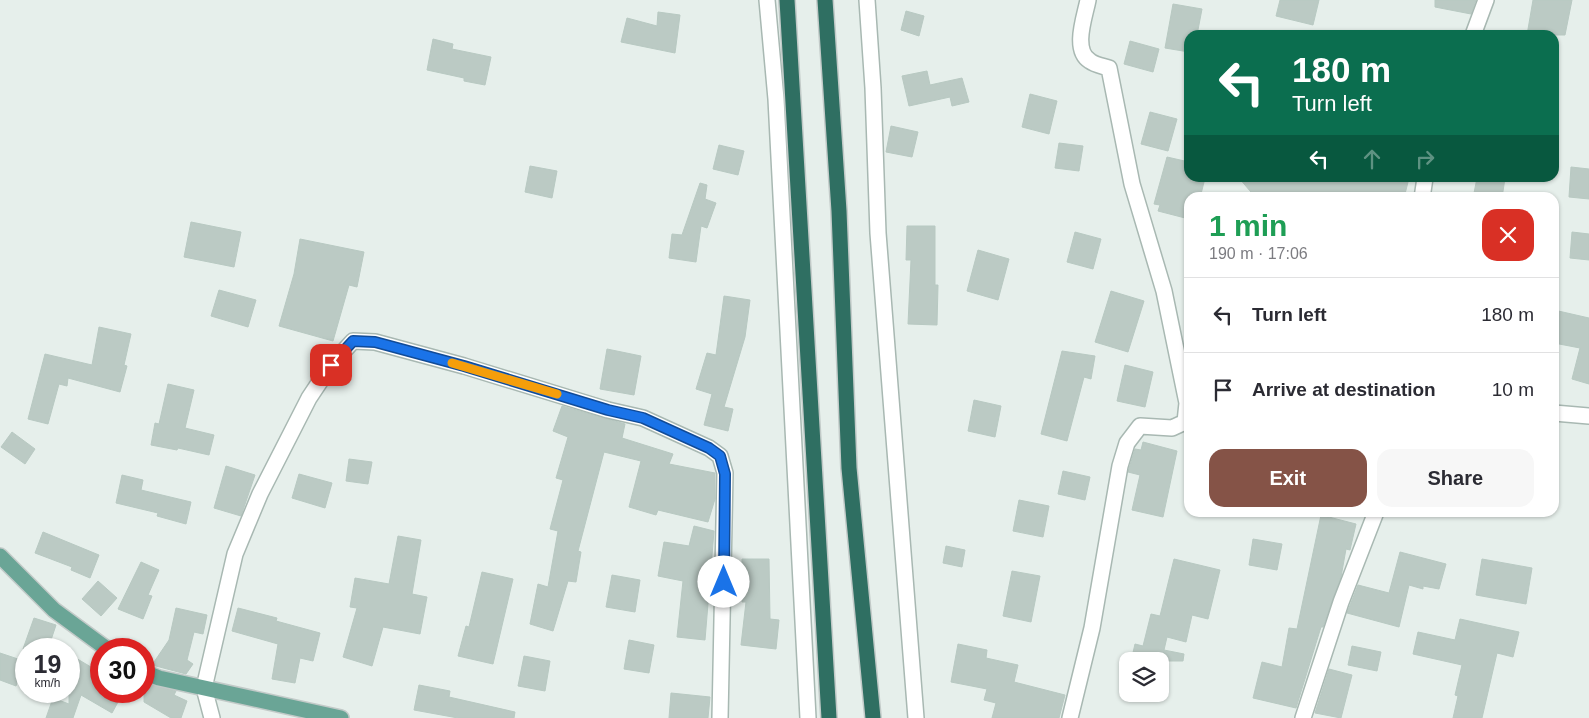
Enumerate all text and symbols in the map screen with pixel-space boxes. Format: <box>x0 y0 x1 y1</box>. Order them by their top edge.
icon: left <box>1209 50 1274 115</box>
text: 180 m <box>1292 50 1391 89</box>
text: Turn left <box>1292 91 1372 116</box>
icon: left <box>1305 145 1333 173</box>
icon: ahead <box>1358 145 1386 173</box>
icon: right <box>1411 145 1439 173</box>
text: 1 min <box>1209 209 1287 242</box>
button: close <box>1482 209 1534 261</box>
text: 190 m · 17:06 <box>1209 245 1308 262</box>
icon: left <box>1209 301 1237 329</box>
text: Turn left <box>1252 304 1327 325</box>
text: 180 m <box>1481 304 1534 325</box>
pin <box>310 344 352 386</box>
icon: arrive <box>317 351 345 379</box>
icon: arrive <box>1209 376 1237 404</box>
text: Arrive at destination <box>1252 379 1436 400</box>
text: 10 m <box>1492 379 1534 400</box>
button: Exit <box>1209 449 1367 507</box>
button: Share <box>1377 449 1534 507</box>
position arrow <box>697 555 749 607</box>
speed limit sign: 30 <box>90 638 155 703</box>
text: 19 <box>34 650 61 678</box>
map controls <box>1119 652 1169 702</box>
button: layers <box>1119 652 1169 702</box>
text: km/h <box>34 676 61 690</box>

